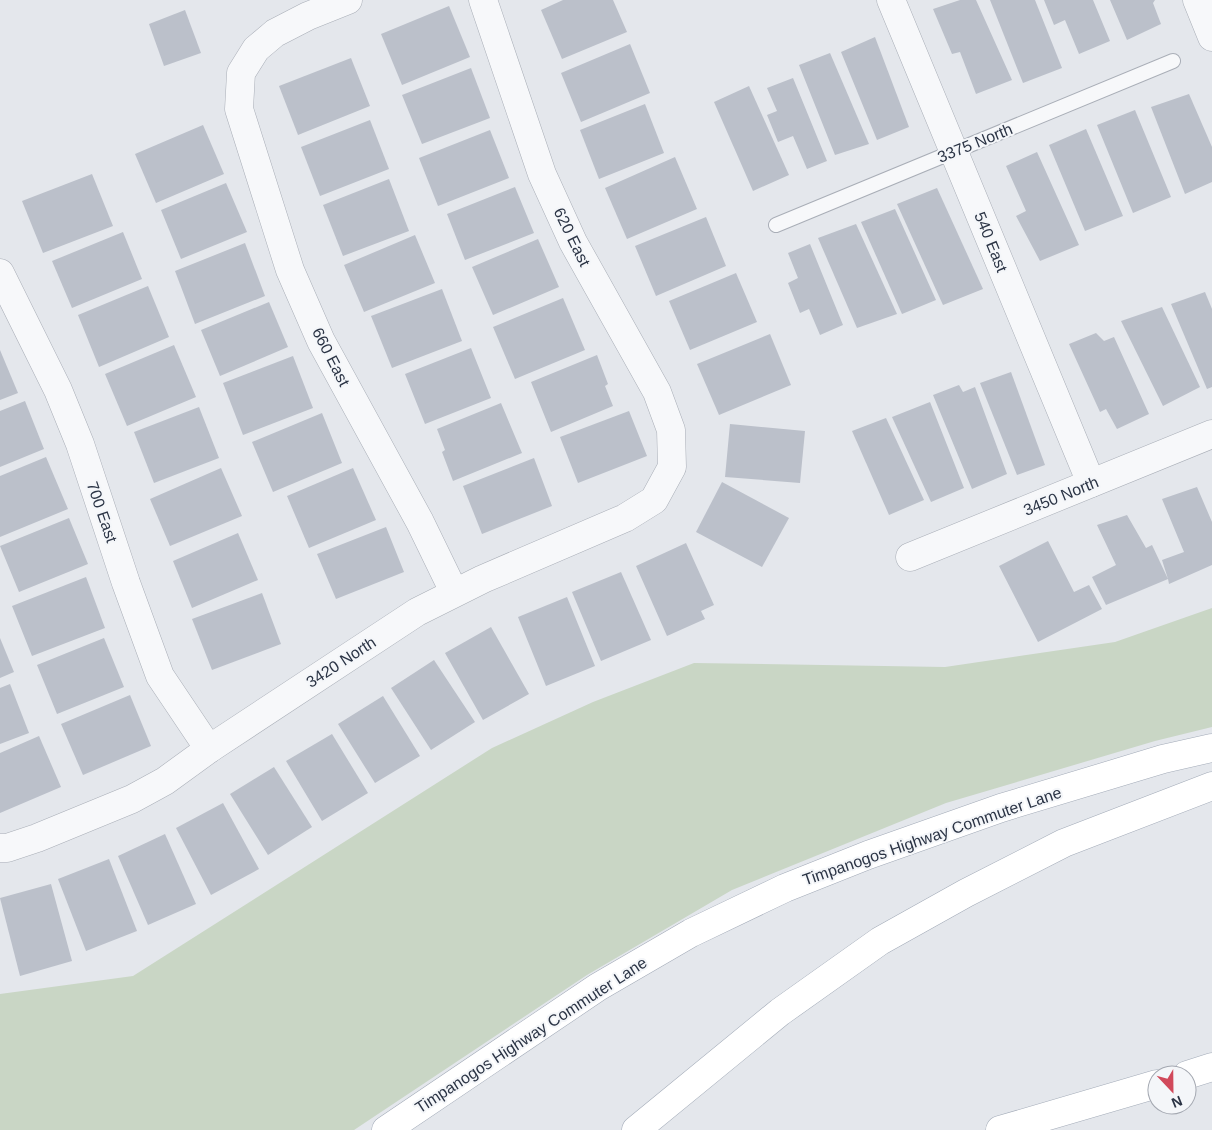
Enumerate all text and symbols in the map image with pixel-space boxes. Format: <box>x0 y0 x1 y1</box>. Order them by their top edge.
street label: 3375 North <box>935 120 1015 166</box>
street label: 620 East <box>551 205 594 270</box>
street label: 540 East <box>971 210 1011 275</box>
street label: 660 East <box>309 325 353 389</box>
street label: 3450 North <box>1021 473 1101 519</box>
street label: 700 East <box>84 479 120 545</box>
street label: 3420 North <box>303 633 379 691</box>
street label: Timpanogos Highway Commuter Lane <box>800 784 1064 888</box>
street label: Timpanogos Highway Commuter Lane <box>412 954 650 1116</box>
north arrow <box>1147 1065 1197 1115</box>
text: N <box>1169 1093 1185 1111</box>

